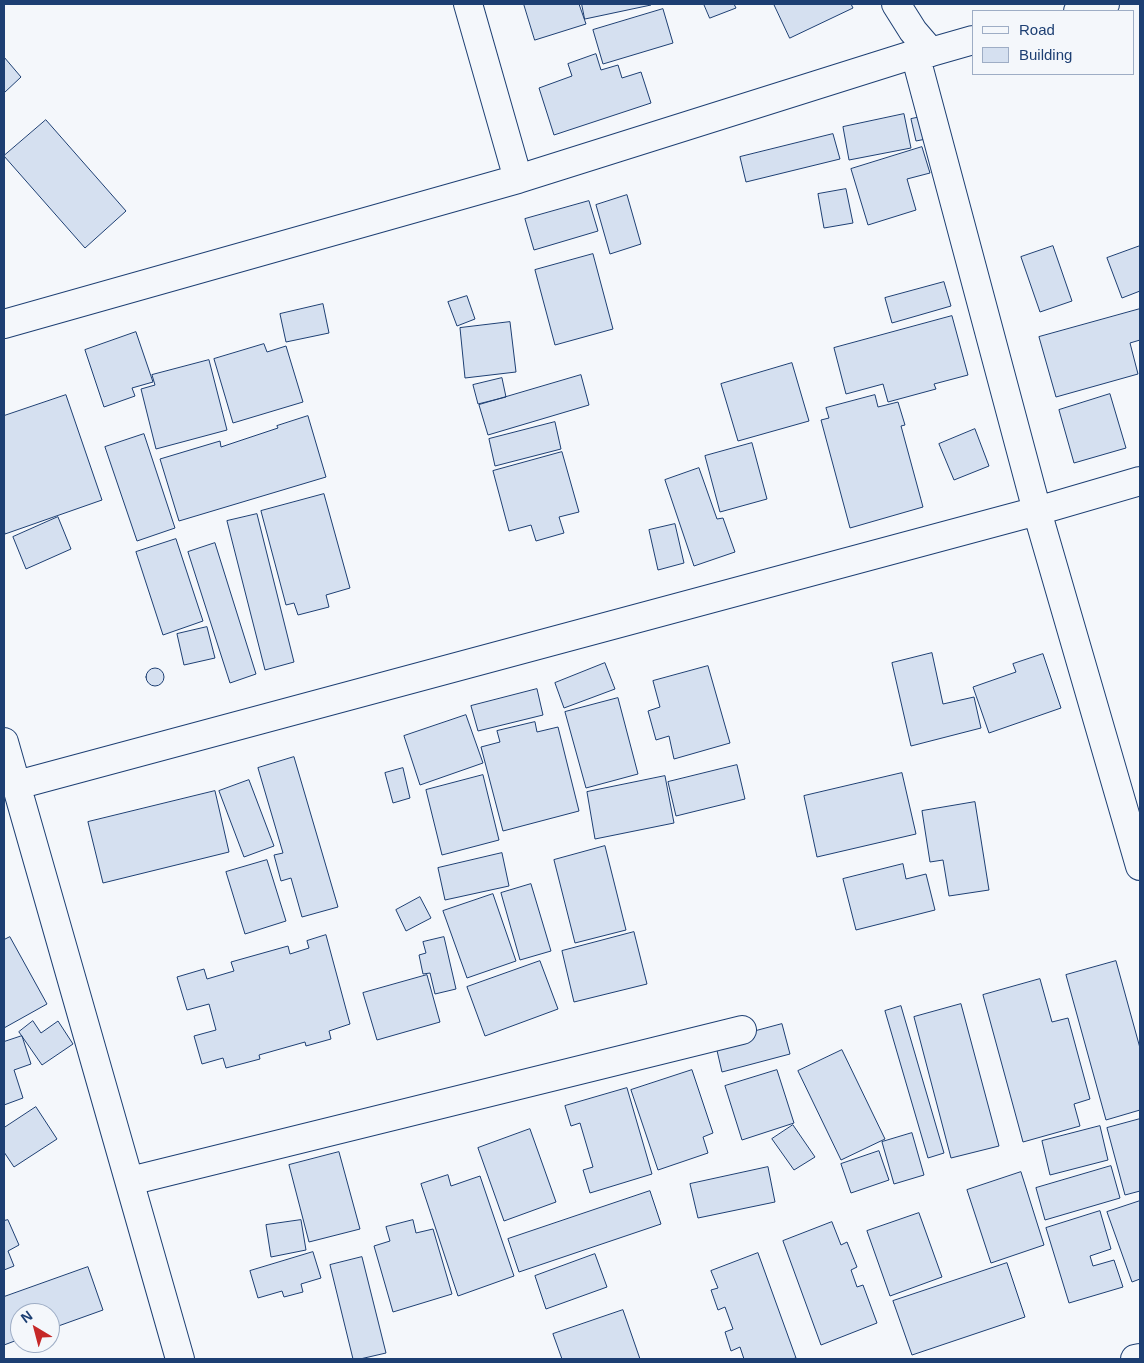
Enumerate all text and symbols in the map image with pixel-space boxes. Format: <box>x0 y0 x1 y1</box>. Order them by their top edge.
legend <box>972 10 1134 75</box>
text: Road <box>1019 21 1055 38</box>
text: Building <box>1019 46 1072 63</box>
north arrow <box>10 1303 60 1353</box>
text: N <box>18 1307 35 1326</box>

